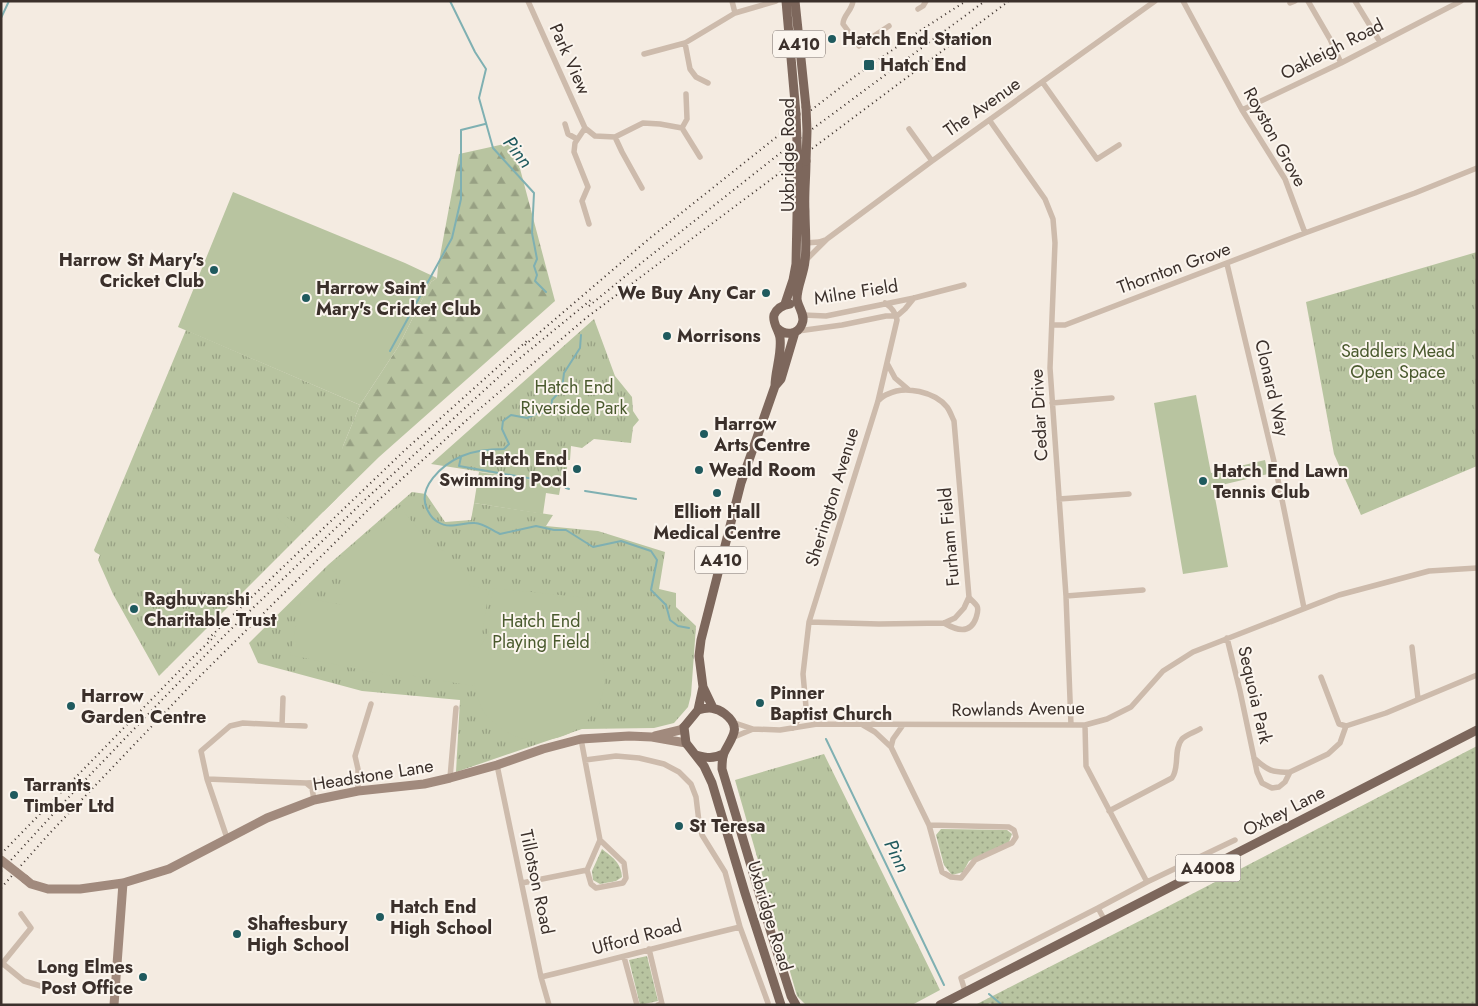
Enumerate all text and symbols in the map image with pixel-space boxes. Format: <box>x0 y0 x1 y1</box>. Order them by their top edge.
street label: Oakleigh Road <box>1276 12 1388 86</box>
street label: Park View <box>543 19 597 99</box>
place label: Hatch End Station <box>842 26 992 52</box>
road number: A410 <box>773 31 825 58</box>
marker: Hatch End Station <box>826 33 838 45</box>
place label: Hatch End <box>880 52 966 78</box>
marker: Hatch End <box>862 58 876 72</box>
street label: The Avenue <box>938 71 1026 143</box>
street label: Royston Grove <box>1237 83 1313 191</box>
street label: Uxbridge Road <box>775 98 801 212</box>
water label: Pinn <box>497 130 539 174</box>
street label: Thornton Grove <box>1114 236 1234 300</box>
place label: Harrow St Mary's Cricket Club <box>59 247 204 294</box>
marker: Harrow St Mary's Cricket Club <box>208 264 220 276</box>
street label: Milne Field <box>812 273 900 311</box>
place label: Harrow Saint Mary's Cricket Club <box>316 275 481 322</box>
place label: We Buy Any Car <box>617 280 757 306</box>
marker: We Buy Any Car <box>760 287 772 299</box>
marker: Harrow Saint Mary's Cricket Club <box>300 292 312 304</box>
place label: Morrisons <box>677 323 761 349</box>
marker: Morrisons <box>661 330 673 342</box>
street label: Clonard Way <box>1248 337 1296 439</box>
park label: Saddlers Mead Open Space <box>1341 338 1455 385</box>
street label: Cedar Drive <box>1024 368 1054 462</box>
park label: Hatch End Riverside Park <box>521 374 627 421</box>
place label: Harrow Arts Centre <box>713 411 810 458</box>
street label: Sherington Avenue <box>798 424 866 570</box>
marker: Harrow Arts Centre <box>698 428 710 440</box>
place label: Hatch End Swimming Pool <box>439 446 567 493</box>
place label: Weald Room <box>709 457 816 483</box>
place label: Hatch End Lawn Tennis Club <box>1213 458 1348 505</box>
marker: Hatch End Swimming Pool <box>571 463 583 475</box>
marker: Weald Room <box>693 464 705 476</box>
marker: Hatch End Lawn Tennis Club <box>1197 475 1209 487</box>
street label: Furham Field <box>932 486 966 588</box>
marker: Elliott Hall Medical Centre <box>711 487 723 499</box>
place label: Elliott Hall Medical Centre <box>653 499 781 546</box>
road number: A410 <box>695 546 747 574</box>
place label: Raghuvanshi Charitable Trust <box>144 586 277 633</box>
marker: Raghuvanshi Charitable Trust <box>128 603 140 615</box>
park label: Hatch End Playing Field <box>492 608 590 655</box>
street label: Sequoia Park <box>1231 644 1279 746</box>
place label: Pinner Baptist Church <box>770 680 892 727</box>
place label: Harrow Garden Centre <box>81 683 206 730</box>
street label: Rowlands Avenue <box>951 695 1085 723</box>
marker: Pinner Baptist Church <box>754 697 766 709</box>
marker: Harrow Garden Centre <box>65 700 77 712</box>
street label: Headstone Lane <box>311 753 435 797</box>
place label: Tarrants Timber Ltd <box>24 772 114 819</box>
street label: Oxhey Lane <box>1238 779 1330 843</box>
marker: Tarrants Timber Ltd <box>8 789 20 801</box>
place label: St Teresa <box>689 813 765 839</box>
marker: St Teresa <box>673 820 685 832</box>
street label: Tillotson Road <box>513 827 561 937</box>
water label: Pinn <box>877 835 917 877</box>
road number: A4008 <box>1176 854 1240 881</box>
street label: Uxbridge Road <box>741 858 799 974</box>
place label: Hatch End High School <box>390 894 492 941</box>
place label: Shaftesbury High School <box>247 911 349 958</box>
marker: Hatch End High School <box>374 911 386 923</box>
street label: Ufford Road <box>589 913 685 961</box>
marker: Shaftesbury High School <box>231 928 243 940</box>
place label: Long Elmes Post Office <box>37 954 133 1001</box>
marker: Long Elmes Post Office <box>137 971 149 983</box>

